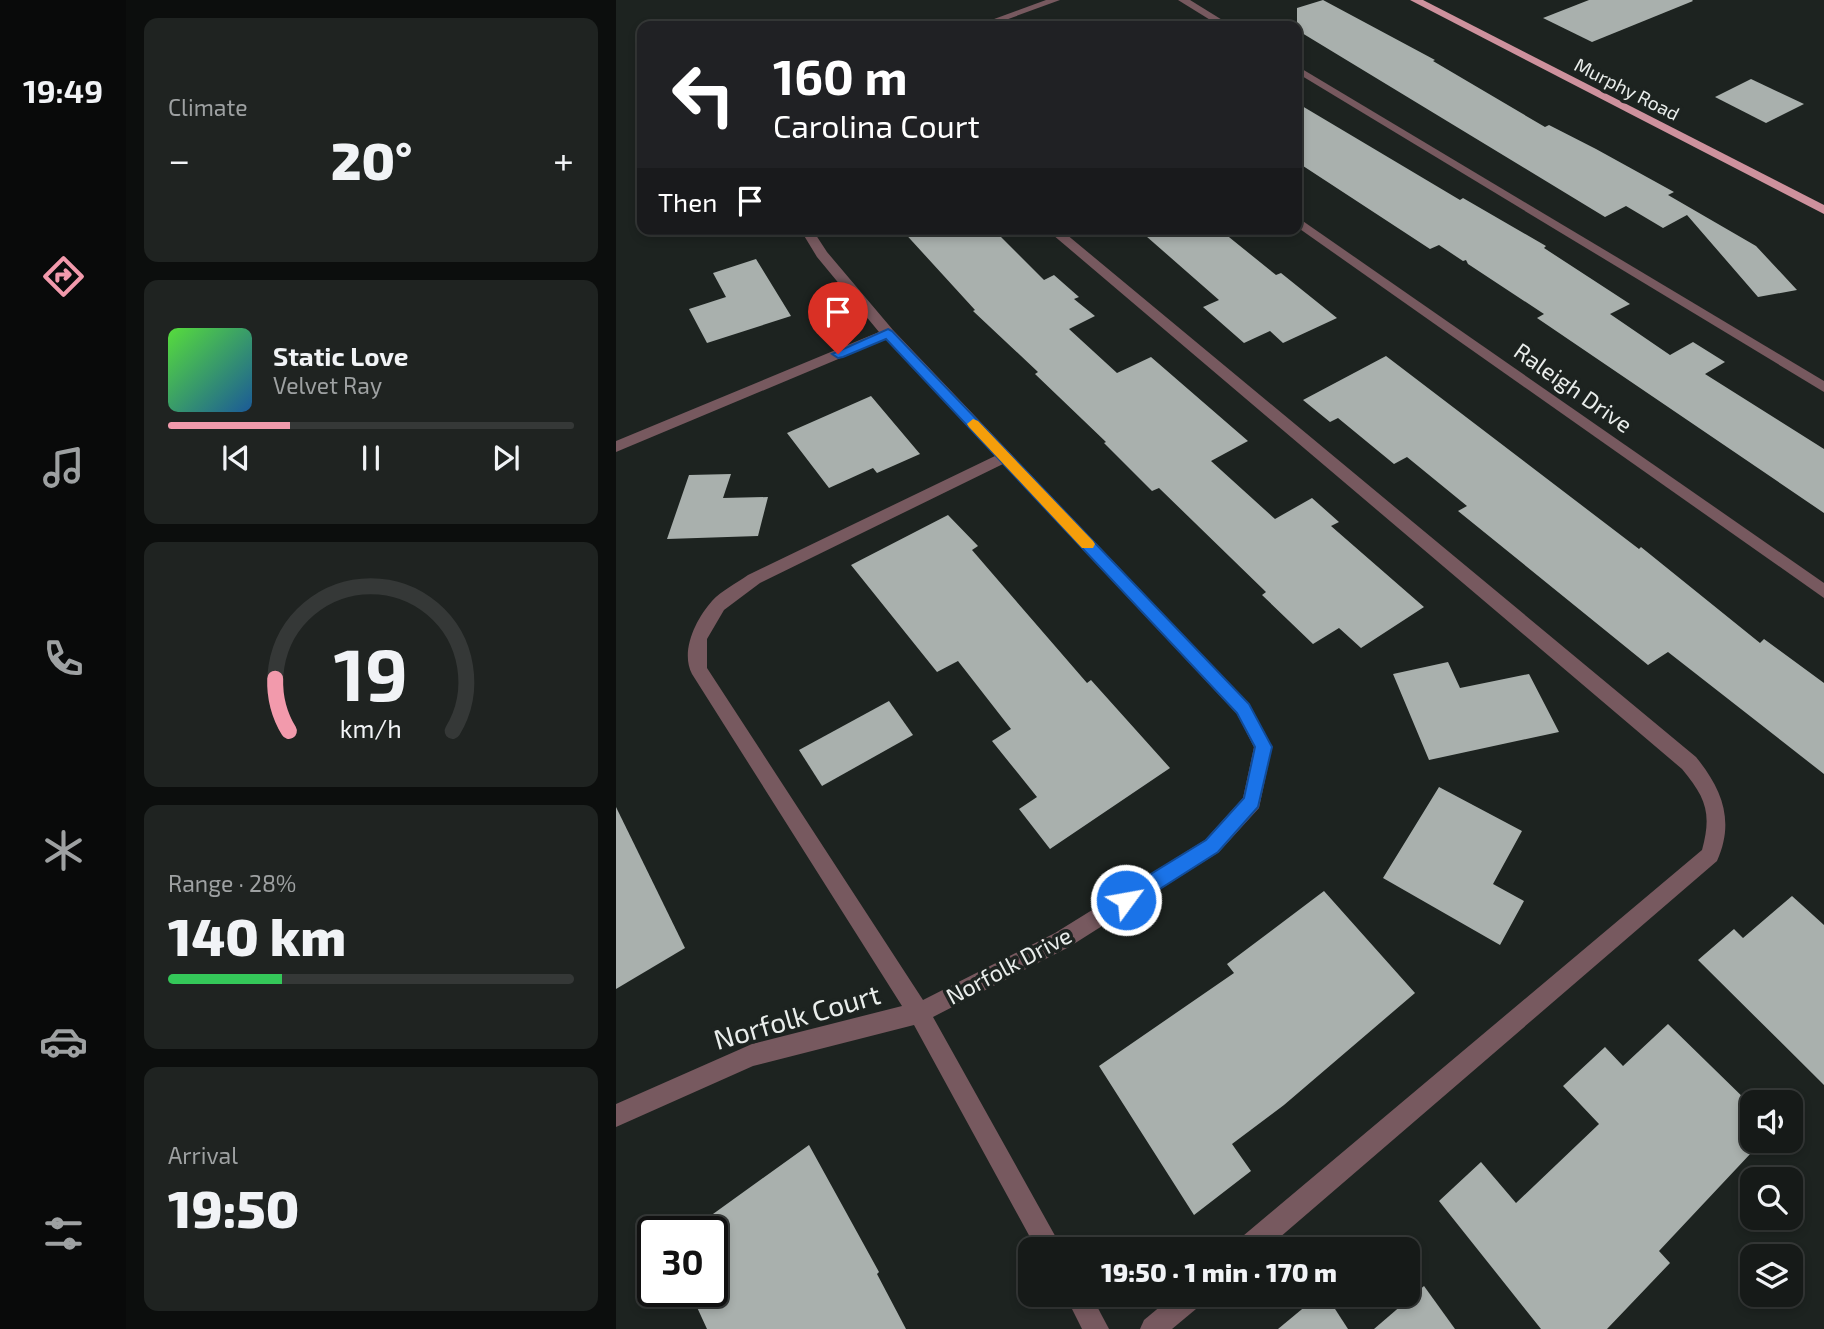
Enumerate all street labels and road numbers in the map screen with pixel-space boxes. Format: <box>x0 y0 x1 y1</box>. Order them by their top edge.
street label: Murphy Road <box>1571 52 1684 125</box>
street label: Raleigh Drive <box>1509 336 1638 438</box>
street label: Norfolk Drive <box>941 920 1076 1010</box>
street label: Norfolk Court <box>710 976 884 1056</box>

